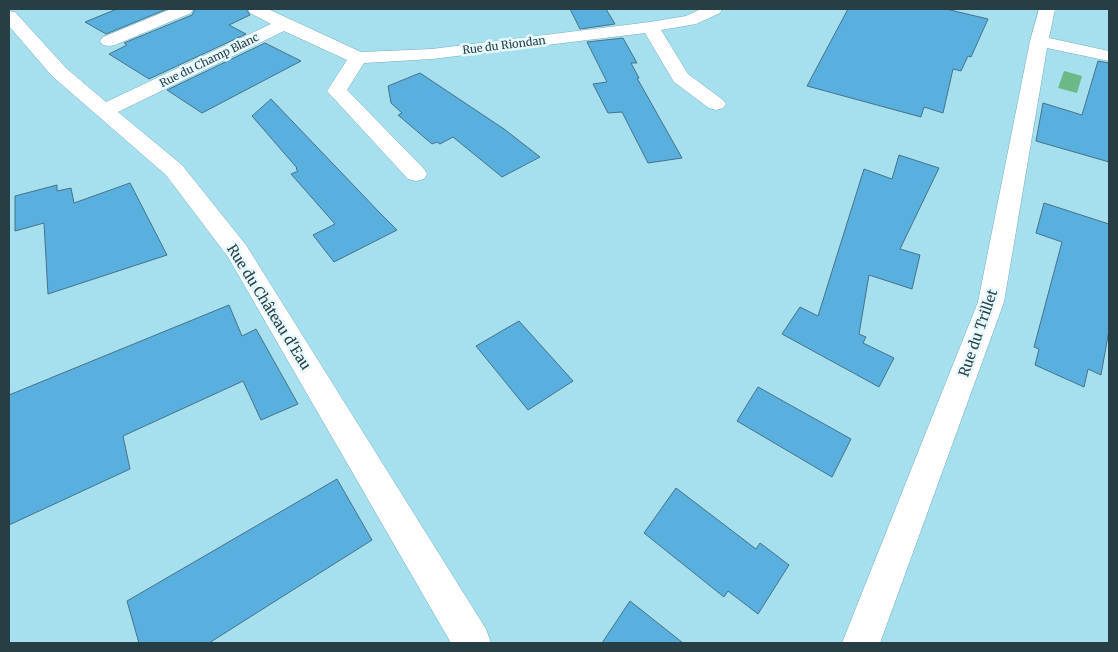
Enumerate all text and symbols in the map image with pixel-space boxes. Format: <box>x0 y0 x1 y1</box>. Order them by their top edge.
street label: Rue du Champ Blanc <box>157 30 261 90</box>
street label: Rue du Riondan <box>462 33 547 57</box>
street label: Rue du Château d'Eau <box>223 241 315 373</box>
street label: Rue du Trillet <box>955 286 1002 379</box>

